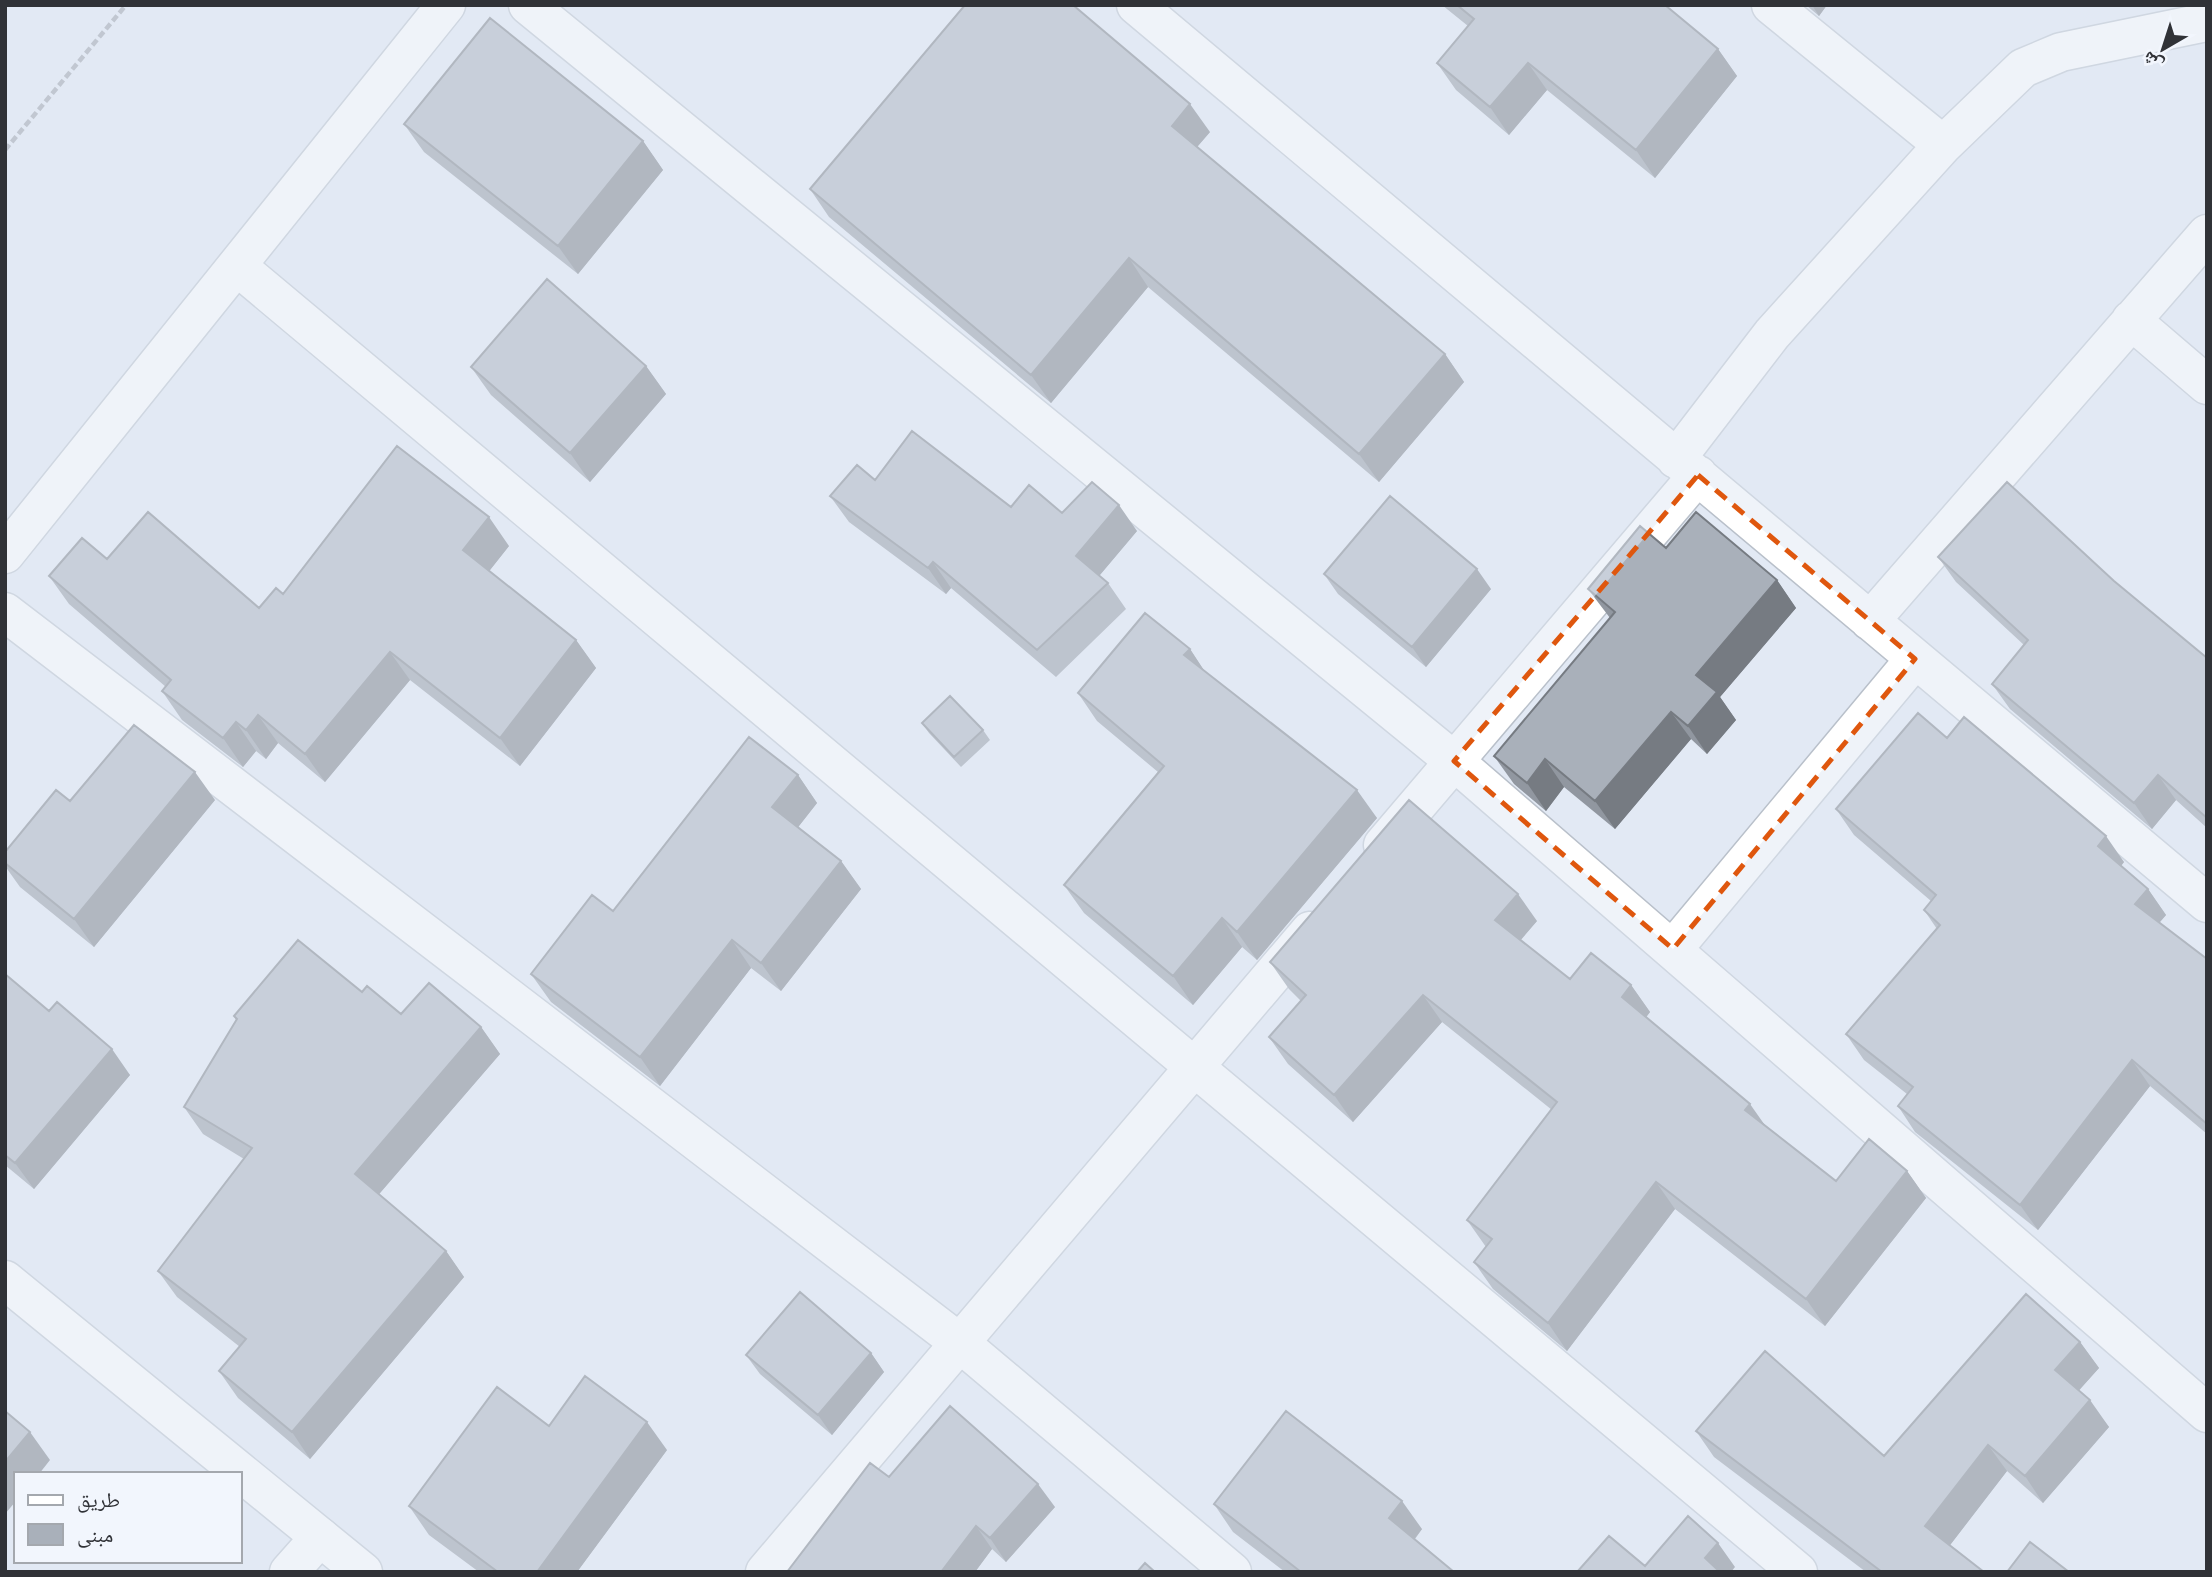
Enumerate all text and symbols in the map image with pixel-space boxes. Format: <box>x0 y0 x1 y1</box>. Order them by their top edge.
north arrow <box>2128 14 2198 84</box>
text: ش <box>2136 46 2168 79</box>
legend <box>14 1472 242 1563</box>
text: طريق <box>77 1485 120 1513</box>
text: مبنى <box>77 1520 113 1548</box>

